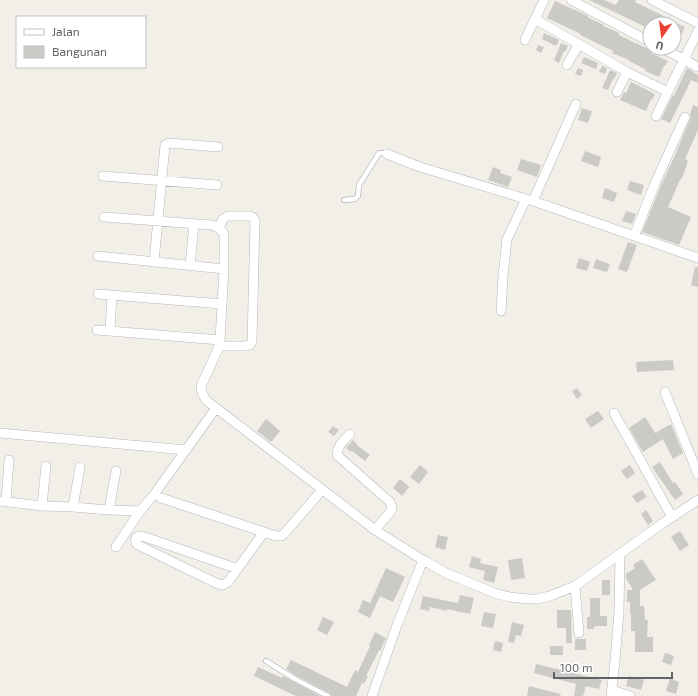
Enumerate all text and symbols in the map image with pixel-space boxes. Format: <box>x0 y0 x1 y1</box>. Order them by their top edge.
legend <box>16 16 146 68</box>
north arrow <box>642 16 682 56</box>
text: Jalan <box>52 24 80 38</box>
text: U <box>654 39 665 53</box>
text: Bangunan <box>52 44 107 58</box>
scale bar <box>554 654 672 680</box>
text: 100 m <box>560 660 592 674</box>

